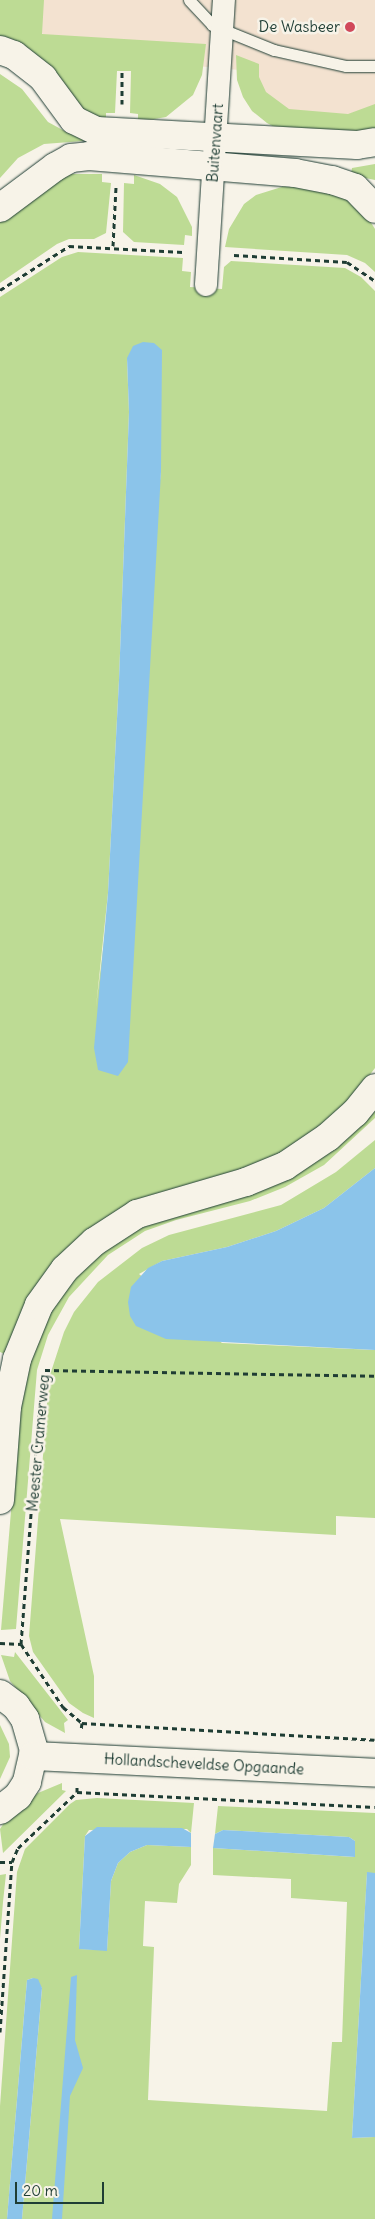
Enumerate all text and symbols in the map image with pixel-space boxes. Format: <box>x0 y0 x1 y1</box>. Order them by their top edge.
place label: De Wasbeer <box>259 18 340 36</box>
marker: De Wasbeer <box>344 21 356 33</box>
street label: Buitenvaart <box>203 103 227 183</box>
street label: Meester Cramerweg <box>23 1374 53 1512</box>
street label: Hollandscheveldse Opgaande <box>104 1750 304 1778</box>
scale bar <box>18 2172 106 2204</box>
text: 20 m <box>23 2181 58 2200</box>

